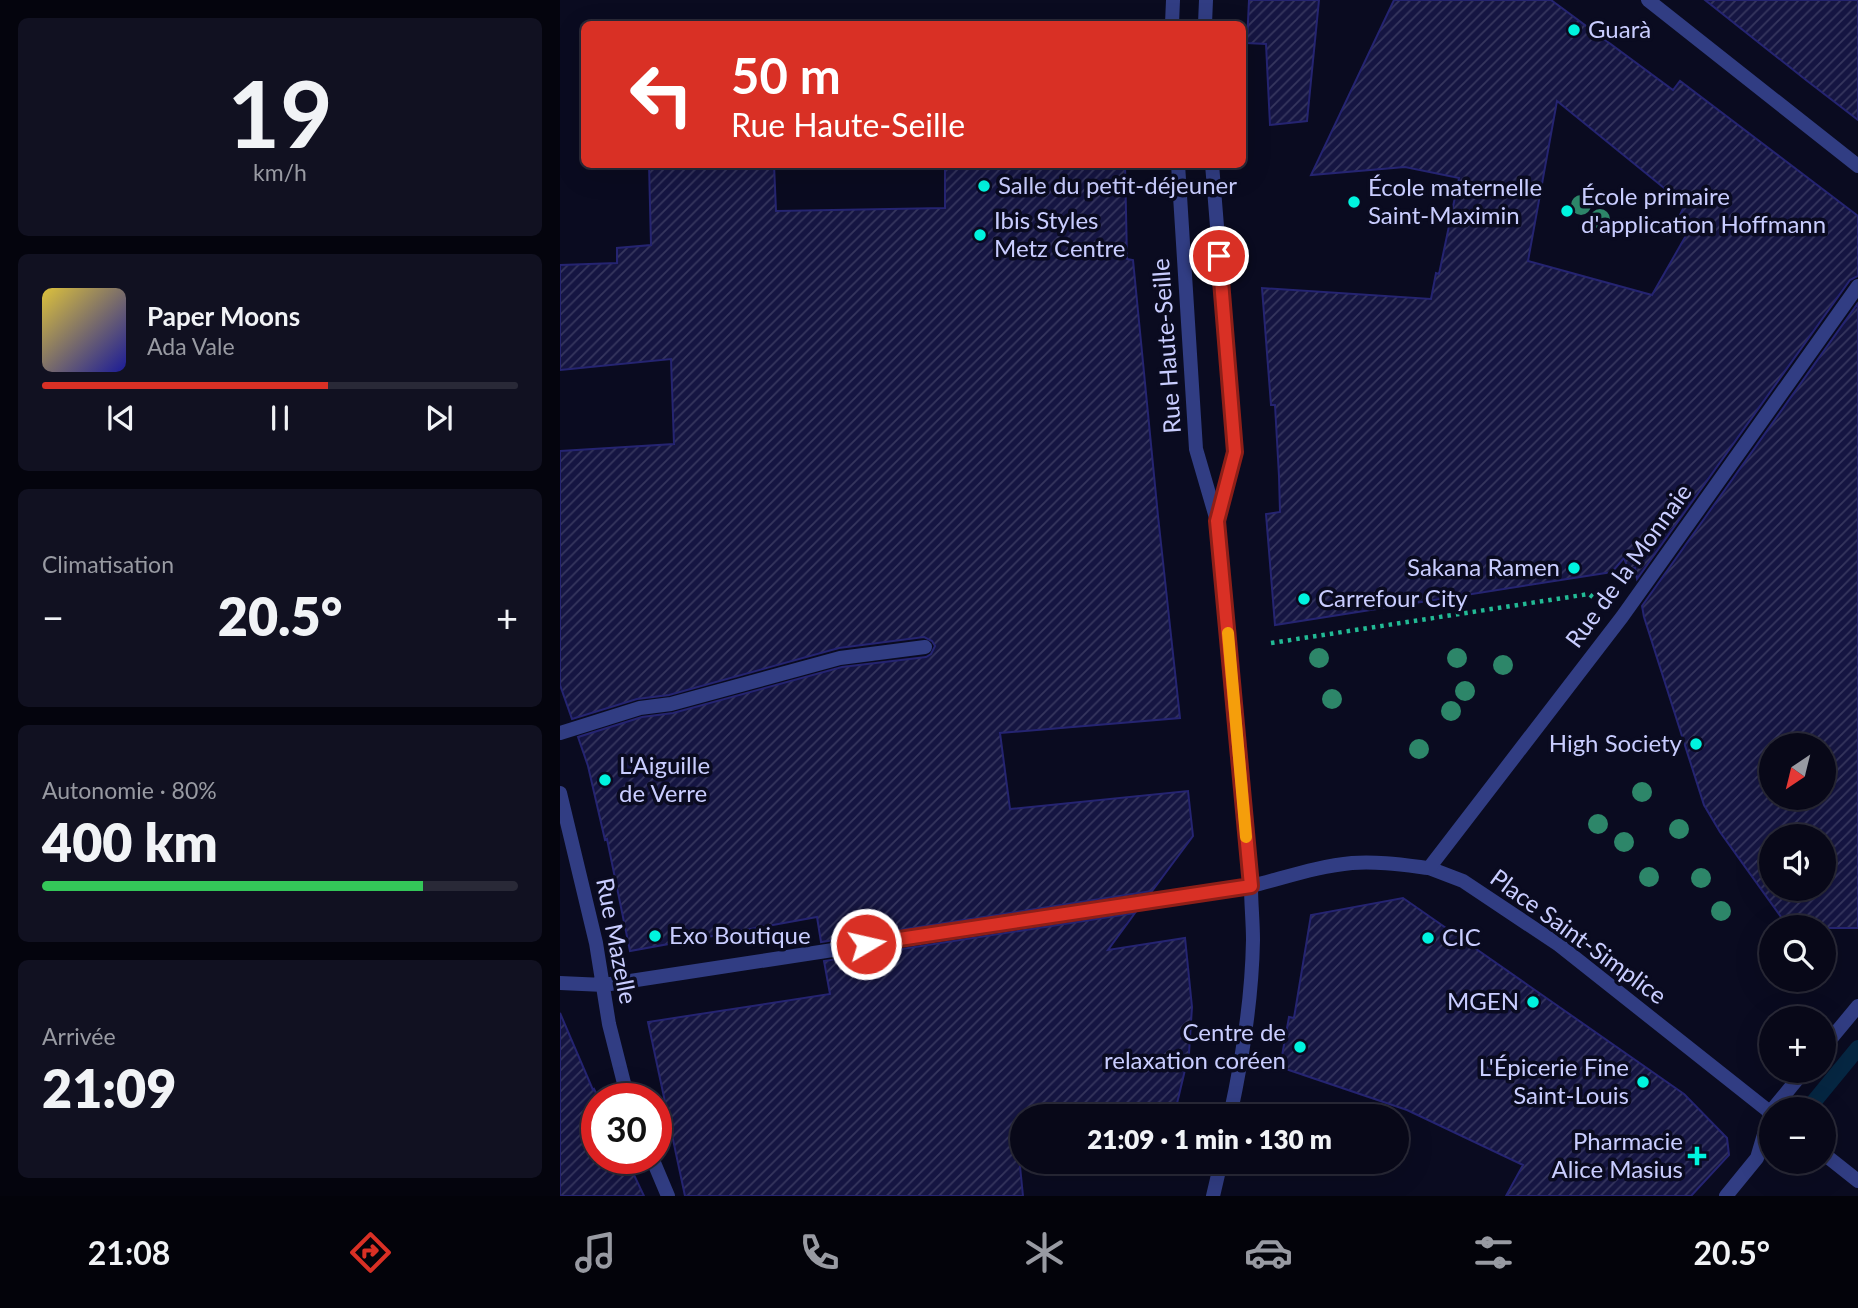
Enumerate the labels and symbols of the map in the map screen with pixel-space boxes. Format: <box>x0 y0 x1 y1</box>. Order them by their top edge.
place label: Guarà <box>1588 14 1651 43</box>
marker: Guarà <box>1566 22 1582 38</box>
place label: Salle du petit-déjeuner <box>998 170 1237 199</box>
place label: École maternelle Saint-Maximin <box>1368 172 1542 229</box>
marker: Salle du petit-déjeuner <box>976 178 992 194</box>
place label: École primaire d'application Hoffmann <box>1581 181 1826 238</box>
marker: École maternelle Saint-Maximin <box>1346 194 1362 210</box>
marker: École primaire d'application Hoffmann <box>1559 203 1575 219</box>
place label: Ibis Styles Metz Centre <box>994 205 1125 262</box>
pin <box>1189 226 1249 286</box>
marker: Ibis Styles Metz Centre <box>972 227 988 243</box>
street label: Rue Haute-Seille <box>1145 258 1186 435</box>
street label: Rue de la Monnaie <box>1559 478 1697 653</box>
place label: Sakana Ramen <box>1407 552 1560 581</box>
marker: Sakana Ramen <box>1566 560 1582 576</box>
place label: Carrefour City <box>1318 583 1468 612</box>
marker: Carrefour City <box>1296 591 1312 607</box>
place label: High Society <box>1549 728 1683 757</box>
north arrow <box>1759 733 1836 810</box>
marker: High Society <box>1688 736 1704 752</box>
place label: L'Aiguille de Verre <box>619 750 710 807</box>
marker: L'Aiguille de Verre <box>597 772 613 788</box>
street label: Place Saint-Simplice <box>1485 862 1673 1009</box>
street label: Rue Mazelle <box>591 875 644 1006</box>
position arrow <box>829 907 903 981</box>
place label: Exo Boutique <box>669 920 811 949</box>
place label: CIC <box>1442 922 1481 951</box>
marker: Exo Boutique <box>647 928 663 944</box>
marker: CIC <box>1420 930 1436 946</box>
place label: MGEN <box>1447 986 1519 1015</box>
marker: MGEN <box>1525 994 1541 1010</box>
place label: Centre de relaxation coréen <box>1104 1017 1286 1074</box>
marker: Centre de relaxation coréen <box>1292 1039 1308 1055</box>
place label: L'Épicerie Fine Saint-Louis <box>1479 1052 1629 1109</box>
marker: L'Épicerie Fine Saint-Louis <box>1635 1074 1651 1090</box>
speed limit sign: 30 <box>581 1083 672 1174</box>
place label: Pharmacie Alice Masius <box>1552 1126 1683 1183</box>
marker: Pharmacie Alice Masius <box>1689 1148 1705 1164</box>

